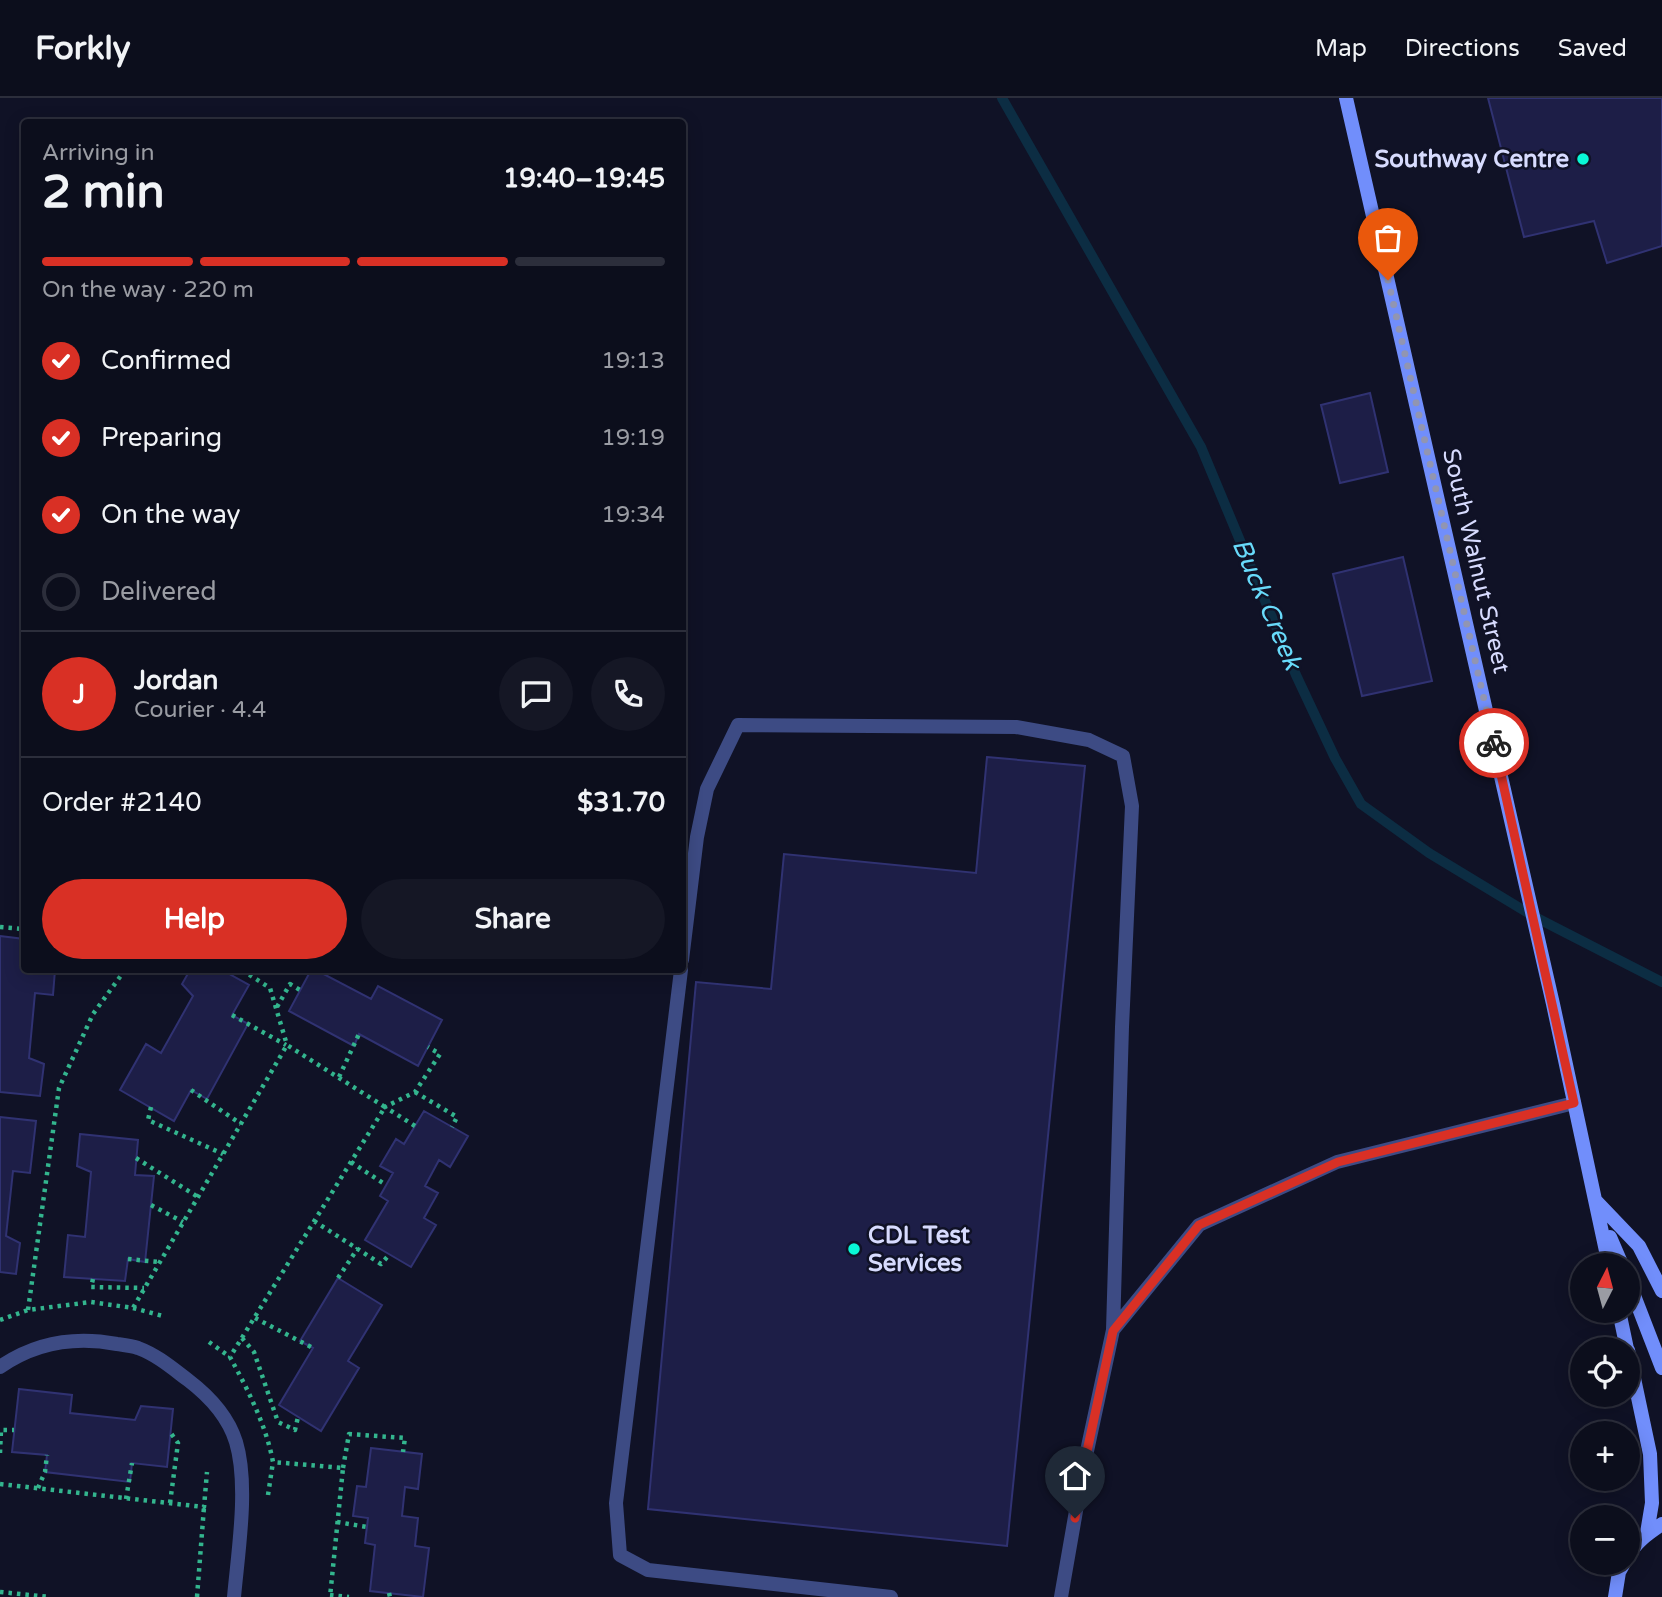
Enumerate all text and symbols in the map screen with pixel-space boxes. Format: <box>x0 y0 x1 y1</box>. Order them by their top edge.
text: Forkly <box>35 29 130 68</box>
text: Map <box>1315 34 1367 63</box>
text: Directions <box>1405 34 1520 63</box>
text: Saved <box>1558 34 1627 63</box>
text: Arriving in <box>42 139 155 167</box>
place label: Southway Centre <box>1374 145 1569 174</box>
marker: Southway Centre <box>1575 151 1591 167</box>
text: 19:40–19:45 <box>503 163 665 194</box>
text: 2 min <box>42 165 165 220</box>
pin <box>1358 208 1418 280</box>
icon: bag <box>1369 219 1407 257</box>
text: On the way · 220 m <box>42 276 254 304</box>
icon: check <box>42 342 80 380</box>
text: Confirmed <box>101 345 231 376</box>
text: 19:13 <box>601 347 665 375</box>
icon: check <box>42 419 80 457</box>
text: Preparing <box>101 422 222 453</box>
text: 19:19 <box>601 424 665 452</box>
street label: South Walnut Street <box>1436 446 1516 676</box>
icon: check <box>42 496 80 534</box>
text: On the way <box>101 499 241 530</box>
text: 19:34 <box>601 501 665 529</box>
water label: Buck Creek <box>1225 534 1309 676</box>
text: Delivered <box>101 576 217 607</box>
button: chat <box>499 657 573 731</box>
button: phone <box>591 657 665 731</box>
text: Jordan <box>134 665 218 696</box>
text: J <box>73 679 85 710</box>
text: Courier · 4.4 <box>134 696 266 724</box>
courier <box>1459 708 1529 778</box>
icon: bike <box>1475 724 1513 762</box>
text: Order #2140 <box>42 787 202 818</box>
text: $31.70 <box>577 787 665 818</box>
button: Help <box>42 879 347 959</box>
button: Share <box>361 879 665 959</box>
place label: CDL Test Services <box>868 1221 971 1278</box>
marker: CDL Test Services <box>846 1241 862 1257</box>
north arrow <box>1570 1253 1640 1323</box>
map controls <box>1570 1253 1640 1575</box>
button: locate <box>1570 1337 1640 1407</box>
button: + <box>1570 1421 1640 1491</box>
pin <box>1045 1446 1105 1518</box>
icon: home <box>1056 1457 1094 1495</box>
button: − <box>1570 1505 1640 1575</box>

